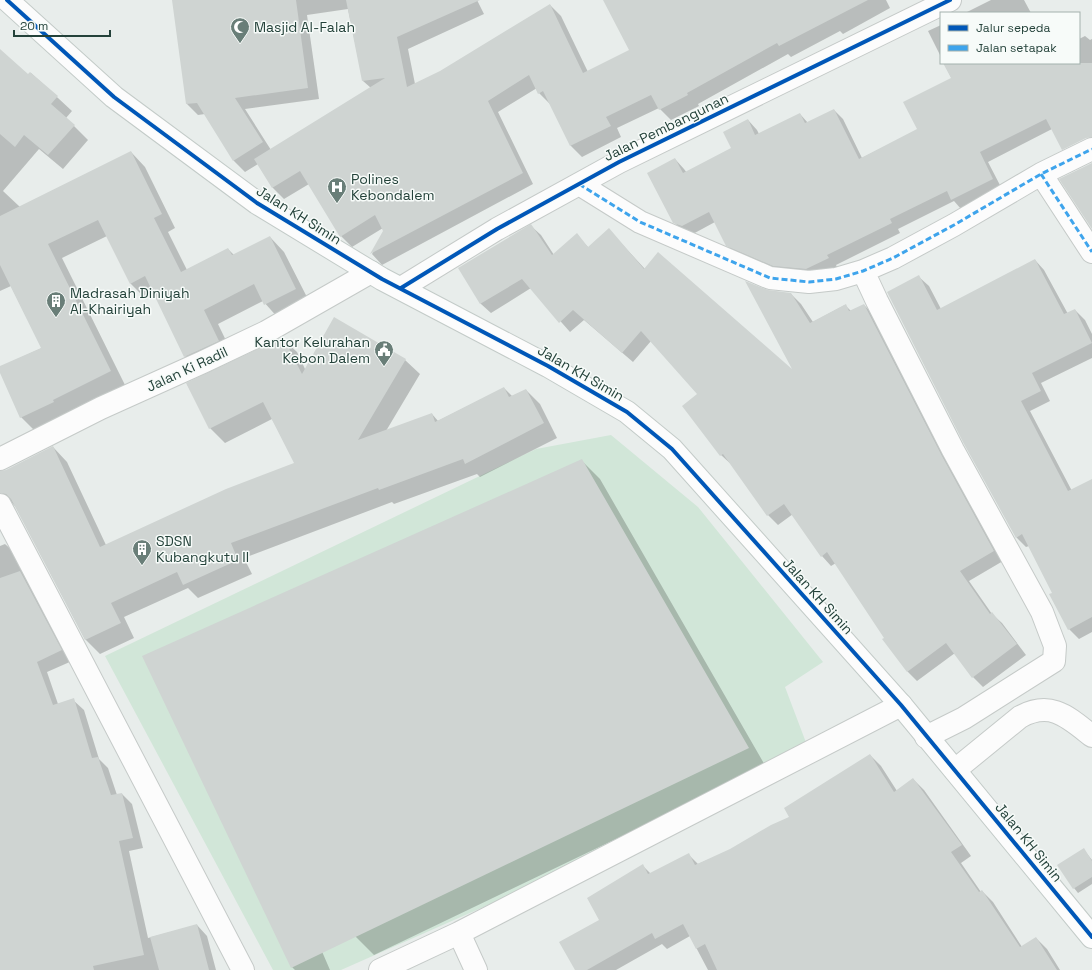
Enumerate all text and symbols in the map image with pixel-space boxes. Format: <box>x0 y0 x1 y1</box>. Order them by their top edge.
scale bar <box>14 12 110 38</box>
legend <box>940 12 1080 64</box>
mosque icon: Masjid Al-Falah <box>229 16 251 44</box>
text: 20 m <box>20 18 48 34</box>
place label: Masjid Al-Falah <box>254 18 355 36</box>
text: Jalur sepeda <box>976 20 1051 36</box>
text: Jalan setapak <box>976 40 1057 56</box>
street label: Jalan Pembangunan <box>601 89 731 165</box>
place label: Polines Kebondalem <box>351 170 435 204</box>
hospital icon: Polines Kebondalem <box>326 176 348 204</box>
street label: Jalan KH Simin <box>253 182 345 248</box>
place label: Madrasah Diniyah Al-Khairiyah <box>70 284 190 318</box>
building icon: Madrasah Diniyah Al-Khairiyah <box>45 290 67 318</box>
place label: Kantor Kelurahan Kebon Dalem <box>254 333 370 367</box>
public building icon: Kantor Kelurahan Kebon Dalem <box>373 339 395 367</box>
street label: Jalan KH Simin <box>534 341 628 405</box>
street label: Jalan Ki Radil <box>143 342 231 396</box>
place label: SDSN Kubangkutu II <box>156 532 249 566</box>
building icon: SDSN Kubangkutu II <box>131 538 153 566</box>
street label: Jalan KH Simin <box>779 554 857 638</box>
street label: Jalan KH Simin <box>991 799 1067 885</box>

